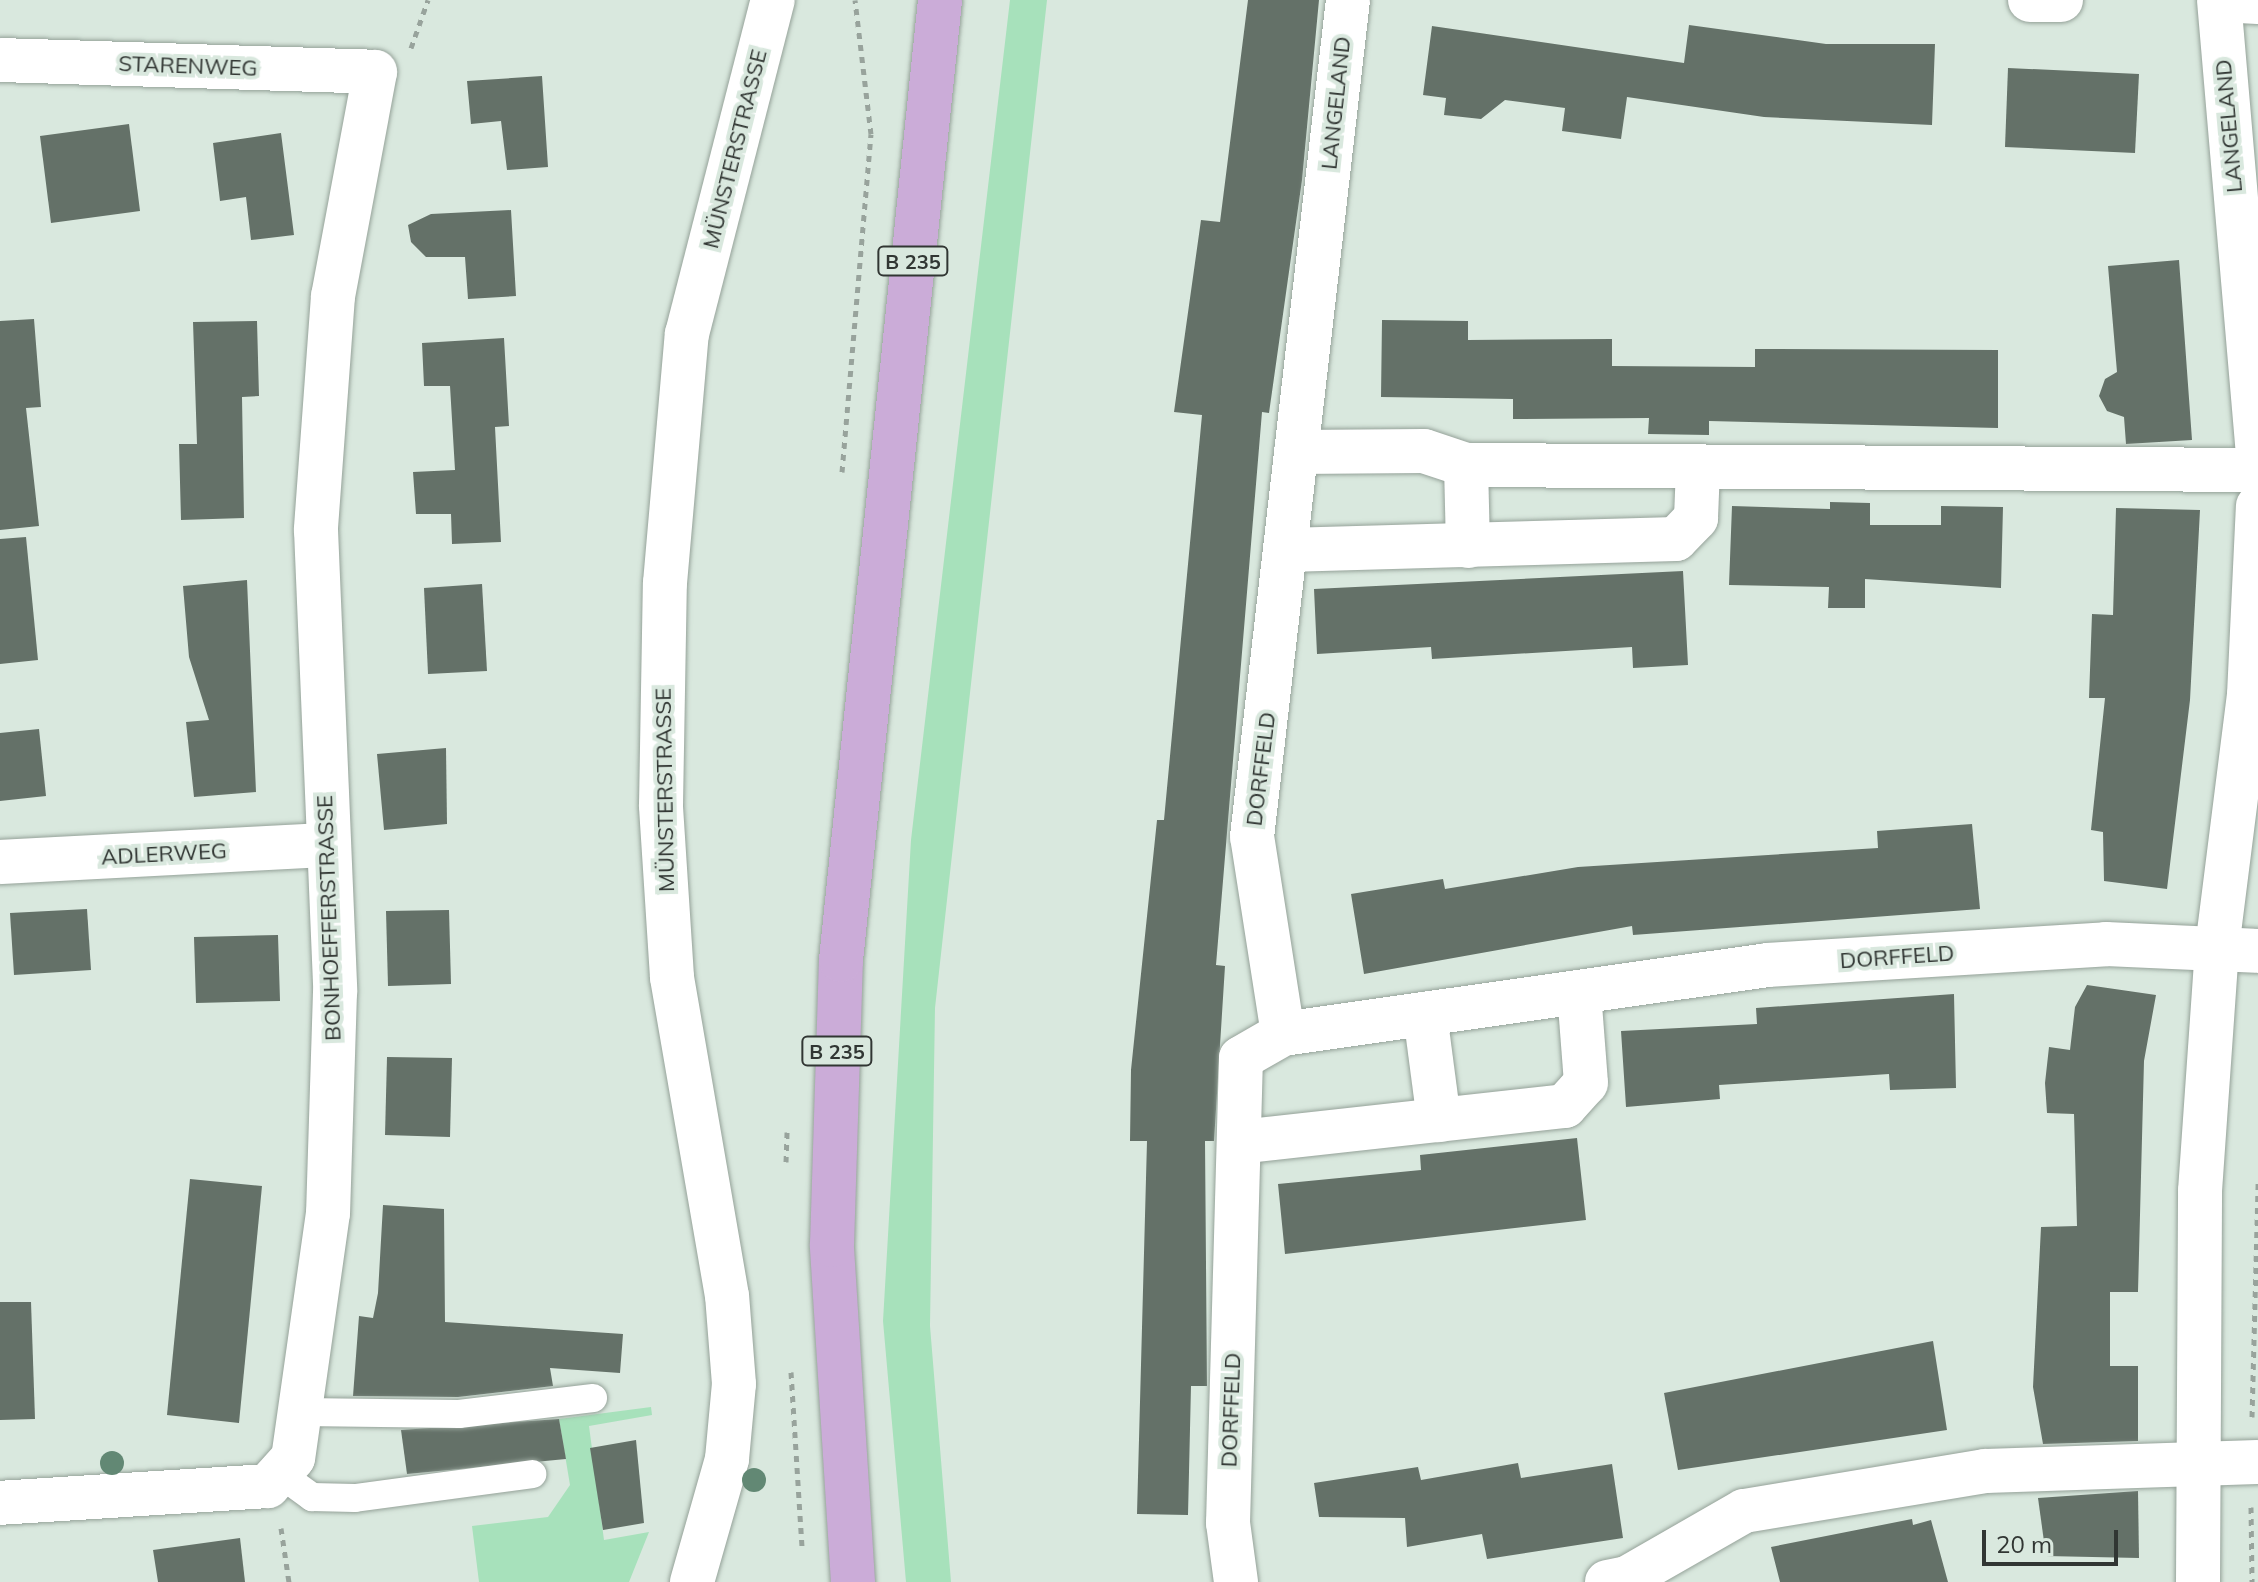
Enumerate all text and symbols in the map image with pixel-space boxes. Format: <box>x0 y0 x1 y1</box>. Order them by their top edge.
street label: LANGELAND <box>1316 35 1356 171</box>
street label: MÜNSTERSTRASSE <box>697 47 773 251</box>
street label: STARENWEG <box>118 50 258 82</box>
street label: LANGELAND <box>2210 58 2248 194</box>
road number: B 235 <box>877 245 949 277</box>
street label: MÜNSTERSTRASSE <box>650 688 680 892</box>
street label: DORFFELD <box>1241 710 1281 828</box>
street label: BONHOEFFERSTRASSE <box>312 795 346 1041</box>
street label: ADLERWEG <box>100 838 228 870</box>
street label: DORFFELD <box>1839 940 1955 974</box>
road number: B 235 <box>801 1035 873 1067</box>
street label: DORFFELD <box>1216 1352 1246 1468</box>
scale bar <box>1986 1514 2122 1564</box>
text: 20 m <box>1996 1529 2052 1559</box>

